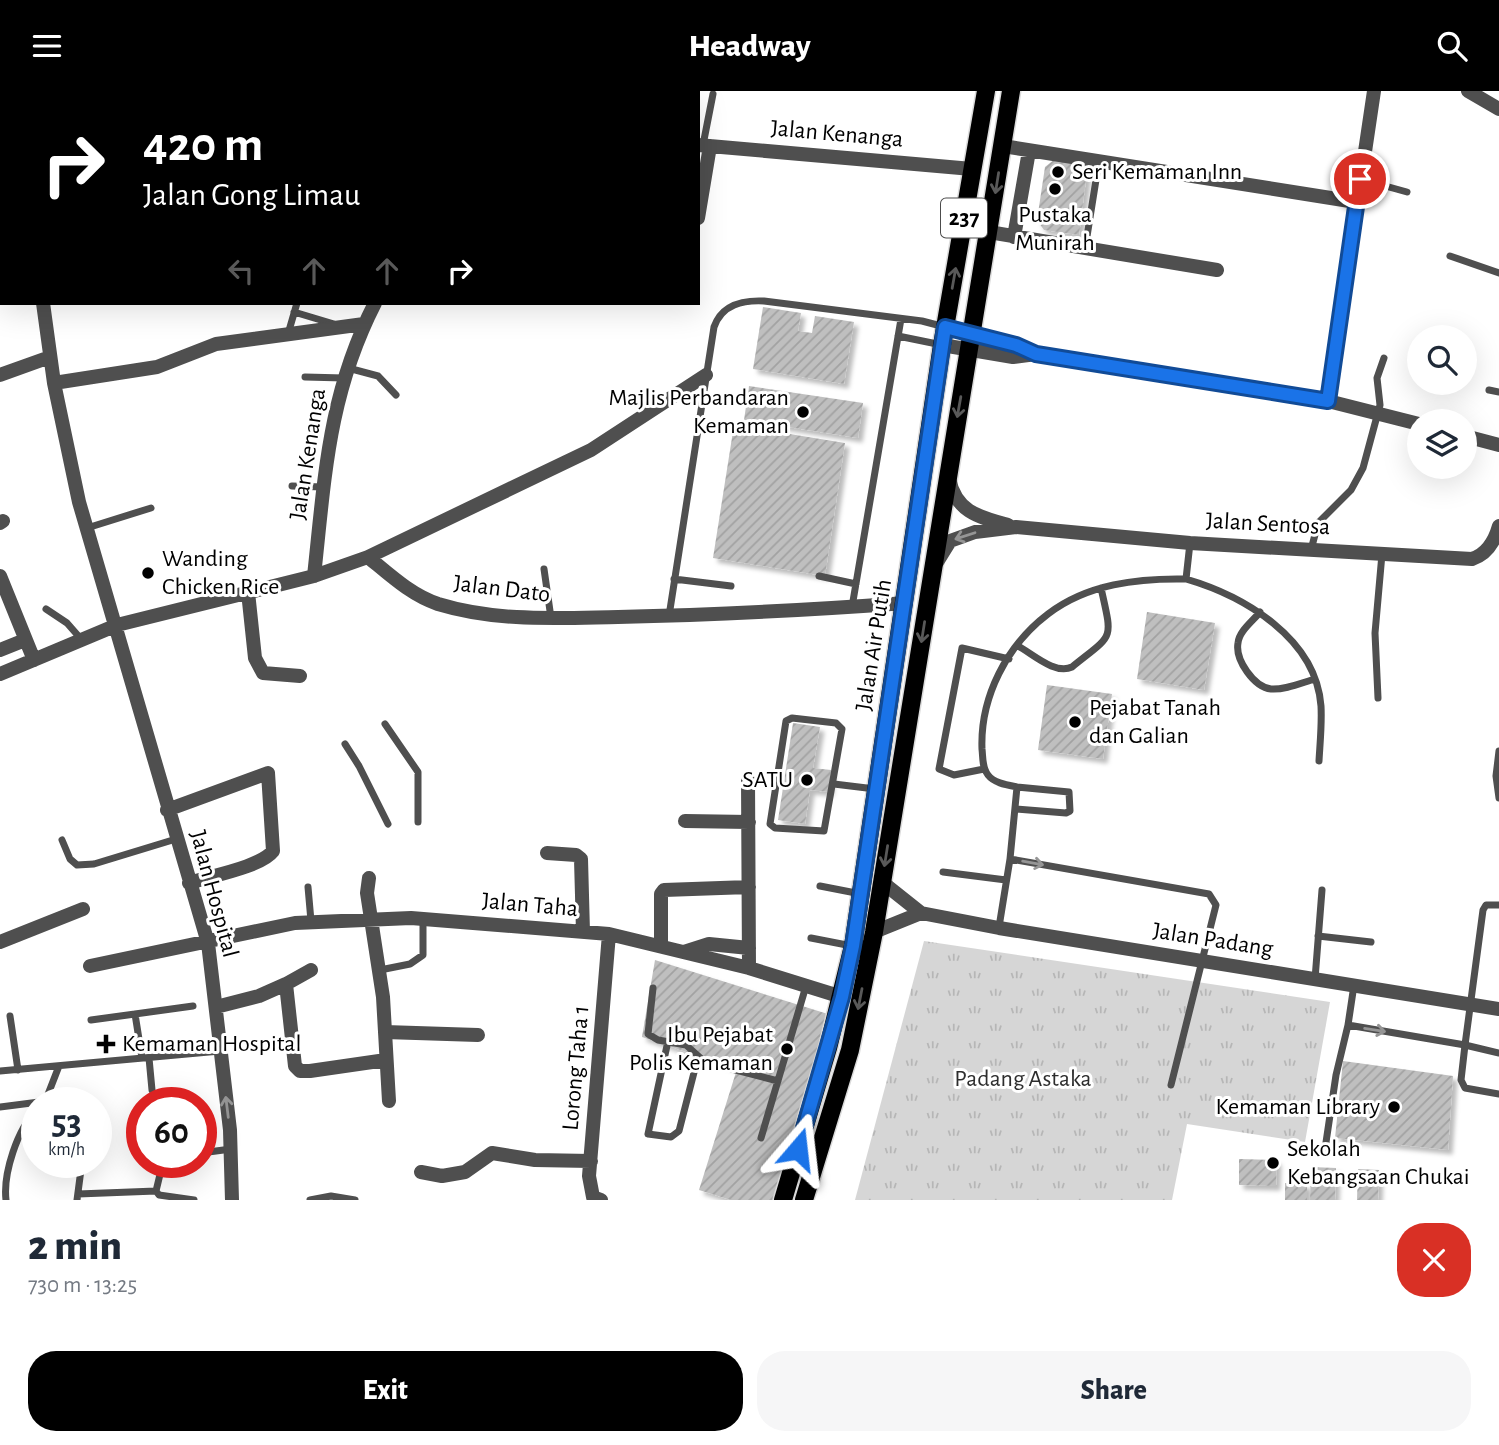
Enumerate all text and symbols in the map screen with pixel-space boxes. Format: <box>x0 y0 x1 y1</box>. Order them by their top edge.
icon: menu <box>28 27 66 65</box>
icon: search <box>1433 27 1471 65</box>
text: Headway <box>688 30 811 62</box>
street label: Jalan Kenanga <box>770 116 904 152</box>
icon: right <box>28 119 119 210</box>
text: 420 m <box>143 121 263 170</box>
pin <box>1330 149 1390 209</box>
place label: Seri Kemaman Inn <box>1072 160 1242 184</box>
icon: arrive <box>1341 160 1379 198</box>
marker: Seri Kemaman Inn <box>1050 164 1066 180</box>
one-way arrow <box>990 171 1003 194</box>
text: Jalan Gong Limau <box>143 179 360 211</box>
marker: Pustaka Munirah <box>1047 181 1063 197</box>
road number: 237 <box>941 199 987 237</box>
place label: Pustaka Munirah <box>1015 203 1095 255</box>
icon: left <box>222 252 260 290</box>
icon: ahead <box>295 252 333 290</box>
icon: ahead <box>368 252 406 290</box>
icon: right <box>441 252 479 290</box>
one-way arrow <box>947 267 961 290</box>
map controls <box>1407 325 1477 479</box>
button: search <box>1407 325 1477 395</box>
street label: Jalan Kenanga <box>286 386 330 522</box>
place label: Majlis Perbandaran Kemaman <box>608 386 789 438</box>
one-way arrow <box>952 395 965 418</box>
marker: Majlis Perbandaran Kemaman <box>795 404 811 420</box>
button: layers <box>1407 409 1477 479</box>
street label: Jalan Sentosa <box>1205 509 1331 539</box>
one-way arrow <box>954 530 976 543</box>
place label: Wanding Chicken Rice <box>162 547 279 599</box>
marker: Wanding Chicken Rice <box>140 565 156 581</box>
street label: Jalan Dato <box>452 571 552 607</box>
street label: Jalan Air Putih <box>852 577 896 713</box>
one-way arrow <box>916 620 929 643</box>
place label: Pejabat Tanah dan Galian <box>1089 696 1221 748</box>
marker: Pejabat Tanah dan Galian <box>1067 714 1083 730</box>
place label: SATU <box>742 768 793 792</box>
marker: SATU <box>799 772 815 788</box>
street label: Jalan Hospital <box>186 828 242 960</box>
one-way arrow <box>879 844 892 867</box>
one-way arrow <box>1021 857 1043 870</box>
street label: Jalan Taha <box>481 889 579 921</box>
street label: Jalan Padang <box>1151 919 1275 961</box>
one-way arrow <box>853 987 867 1010</box>
street label: Lorong Taha 1 <box>559 1004 593 1132</box>
place label: Ibu Pejabat Polis Kemaman <box>629 1023 773 1075</box>
one-way arrow <box>1363 1024 1386 1037</box>
place label: Kemaman Hospital <box>122 1032 301 1056</box>
marker: Kemaman Hospital <box>96 1034 116 1054</box>
marker: Ibu Pejabat Polis Kemaman <box>779 1041 795 1057</box>
park label: Padang Astaka <box>954 1067 1092 1091</box>
speed limit sign: 60 <box>126 1087 217 1178</box>
place label: Kemaman Library <box>1215 1095 1380 1119</box>
one-way arrow <box>221 1097 234 1119</box>
marker: Kemaman Library <box>1386 1099 1402 1115</box>
text: 53 <box>51 1106 82 1141</box>
position arrow <box>761 1112 835 1186</box>
place label: Sekolah Kebangsaan Chukai <box>1287 1137 1470 1189</box>
text: km/h <box>48 1141 85 1159</box>
marker: Sekolah Kebangsaan Chukai <box>1265 1155 1281 1171</box>
button: close <box>1397 1223 1471 1297</box>
text: 2 min <box>28 1225 122 1267</box>
text: 730 m · 13:25 <box>28 1274 137 1297</box>
button: Exit <box>28 1351 743 1431</box>
button: Share <box>757 1351 1471 1431</box>

